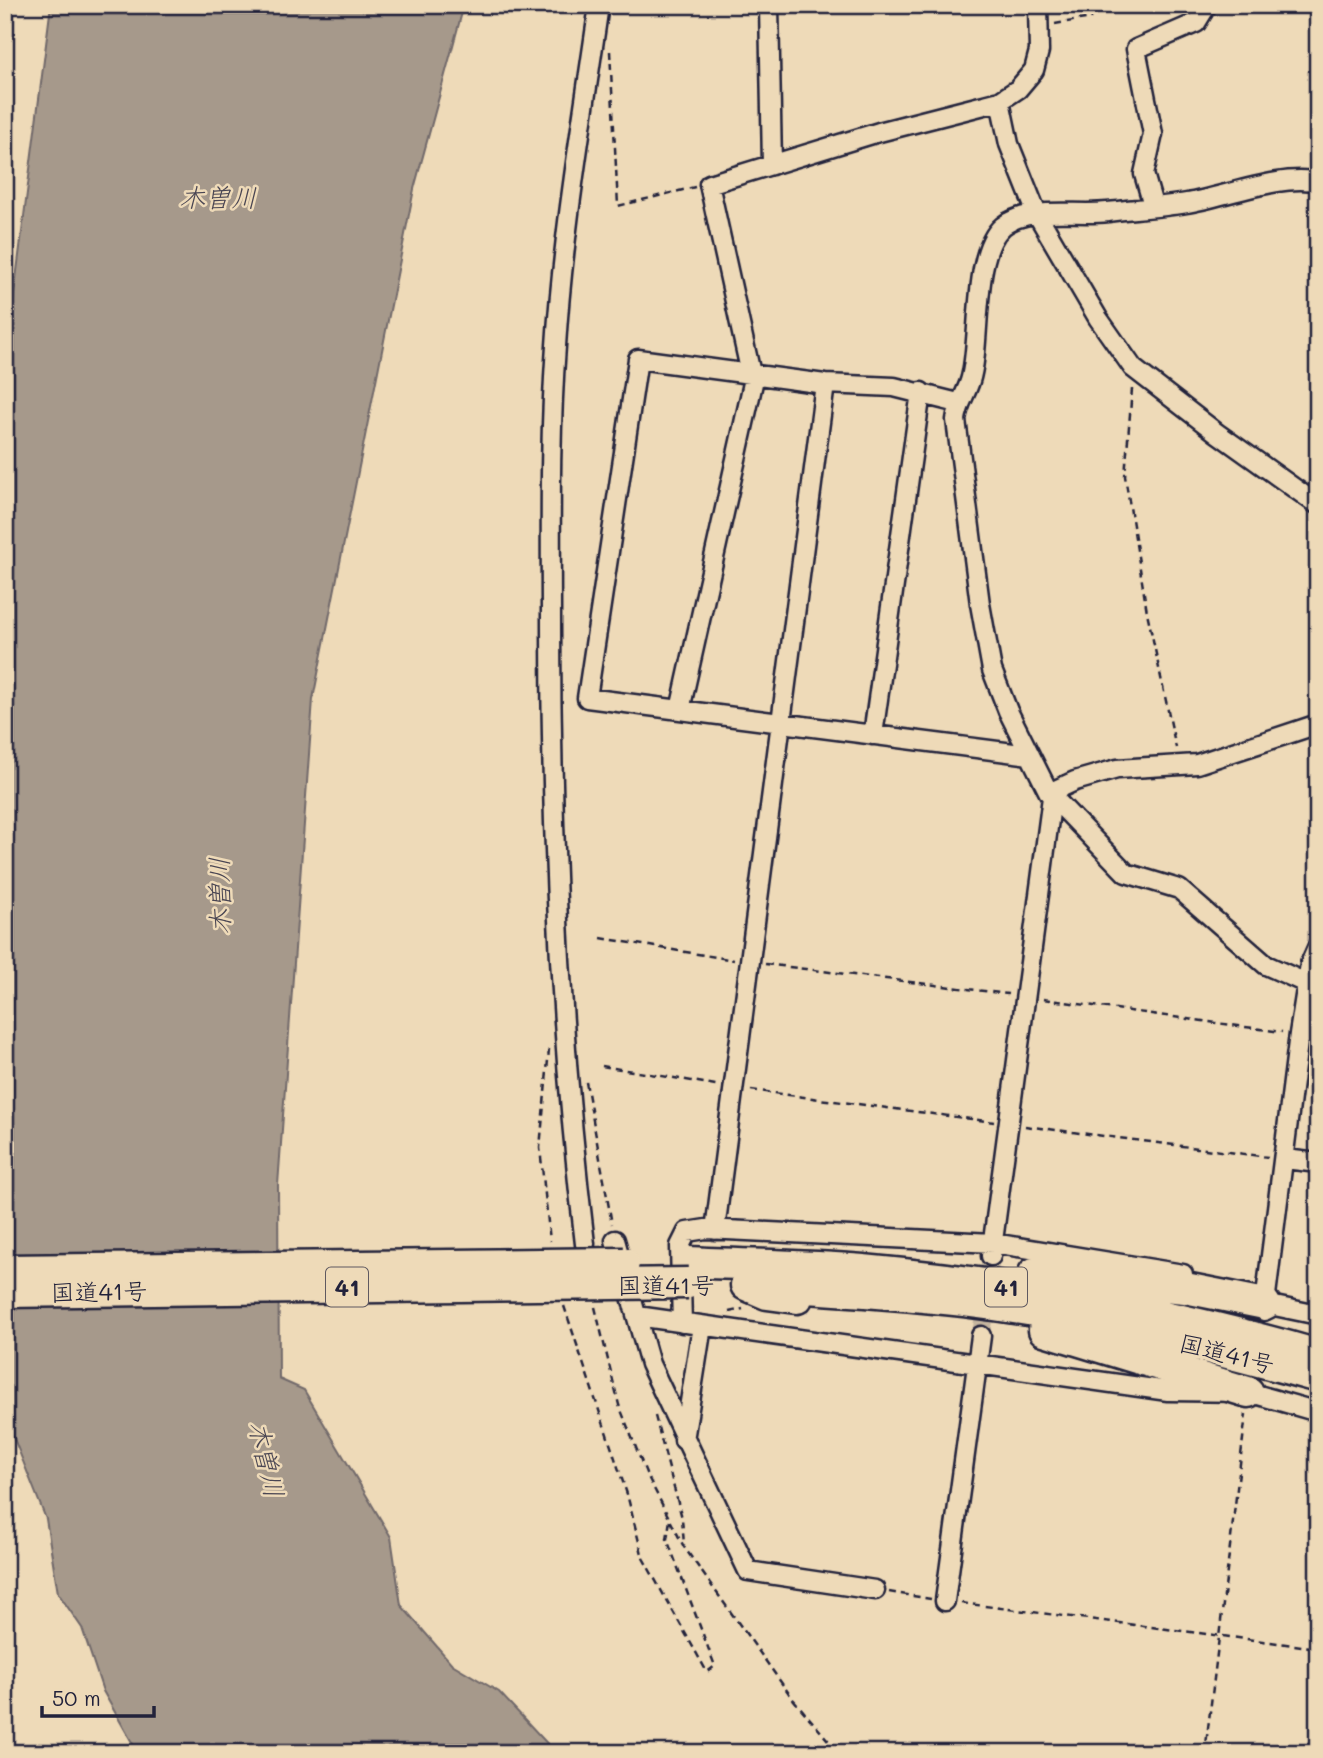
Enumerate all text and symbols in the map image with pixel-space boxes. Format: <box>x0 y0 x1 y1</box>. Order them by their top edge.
water label: 木曽川 <box>179 180 257 214</box>
water label: 木曽川 <box>201 857 237 935</box>
road number: 41 <box>326 1268 368 1306</box>
road number: 41 <box>985 1268 1027 1306</box>
street label: 国道41号 <box>618 1269 714 1300</box>
street label: 国道41号 <box>50 1275 148 1307</box>
street label: 国道41号 <box>1176 1326 1278 1380</box>
water label: 木曽川 <box>242 1417 292 1501</box>
scale bar <box>42 1674 154 1718</box>
text: 50 m <box>52 1684 101 1711</box>

